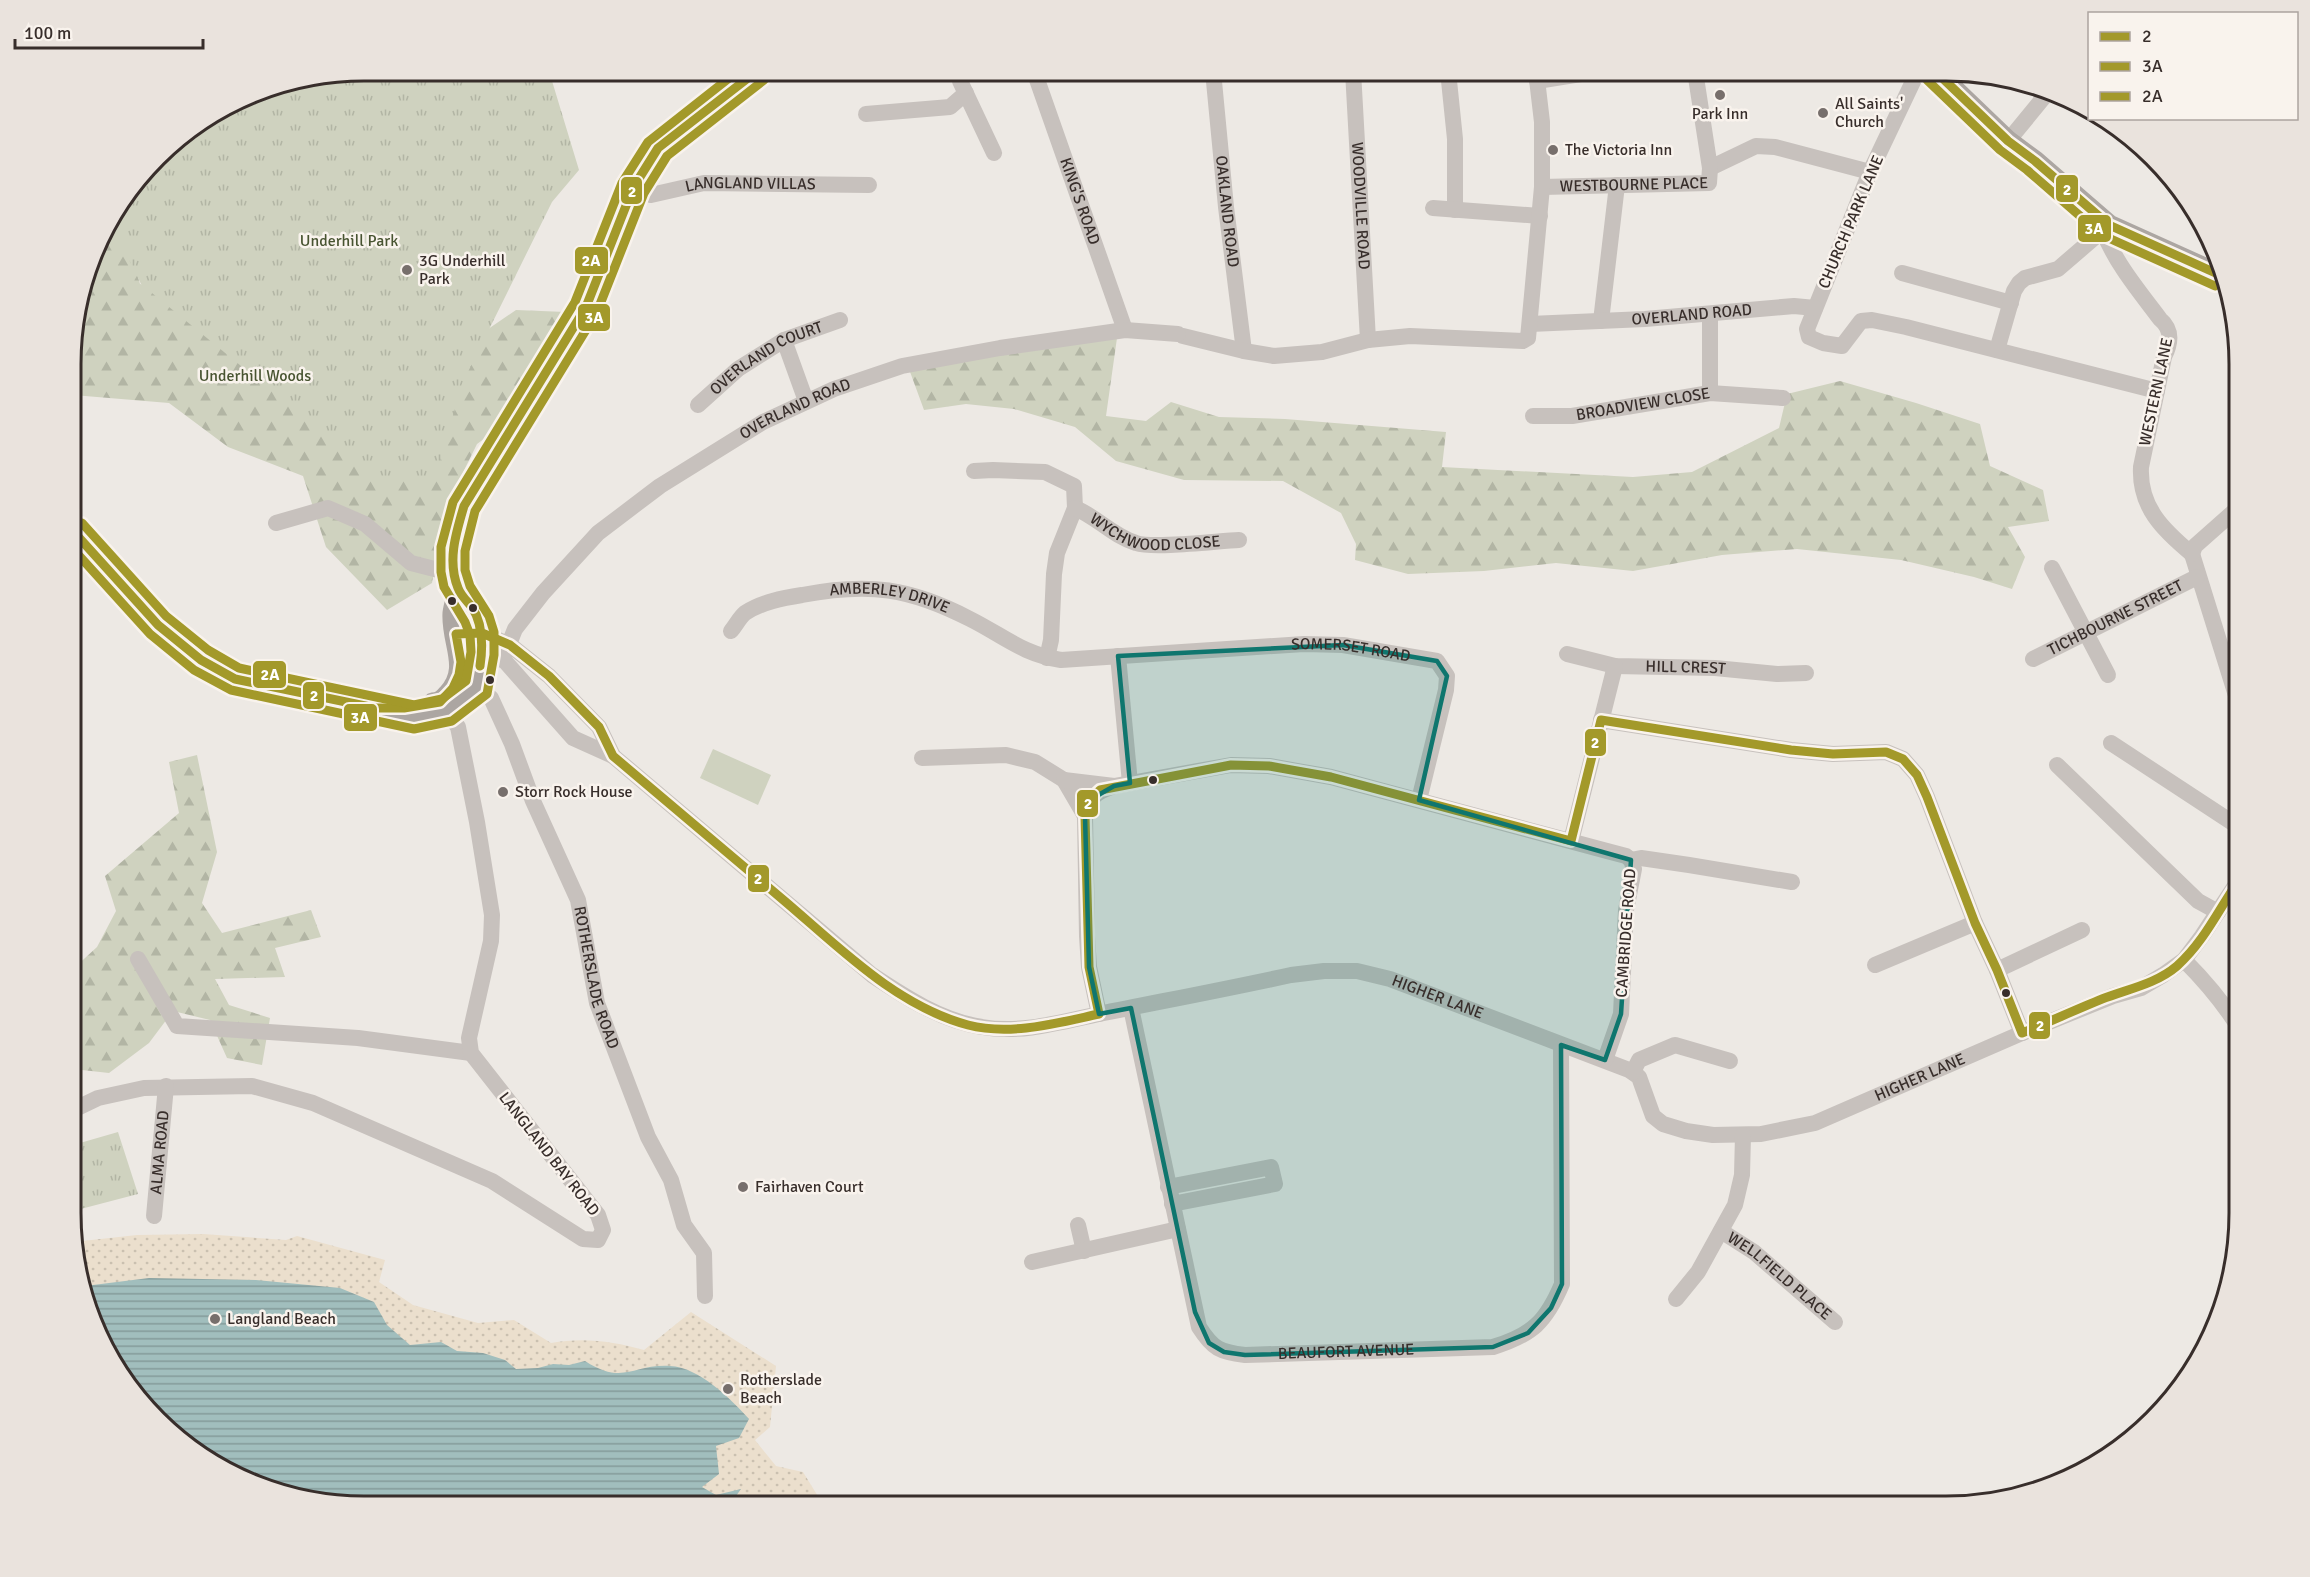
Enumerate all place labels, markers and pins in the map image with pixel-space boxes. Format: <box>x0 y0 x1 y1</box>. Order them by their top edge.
marker: Park Inn <box>1713 88 1727 102</box>
place label: All Saints' Church <box>1835 94 1903 132</box>
place label: Park Inn <box>1692 104 1748 124</box>
marker: All Saints' Church <box>1816 106 1830 120</box>
place label: The Victoria Inn <box>1565 140 1672 160</box>
marker: The Victoria Inn <box>1546 143 1560 157</box>
place label: 3G Underhill Park <box>419 251 506 289</box>
marker: 3G Underhill Park <box>400 263 414 277</box>
unlabelled marker <box>446 595 458 607</box>
unlabelled marker <box>467 602 479 614</box>
unlabelled marker <box>484 674 496 686</box>
unlabelled marker <box>1147 774 1159 786</box>
place label: Storr Rock House <box>515 782 633 802</box>
marker: Storr Rock House <box>496 785 510 799</box>
unlabelled marker <box>2000 987 2012 999</box>
place label: Fairhaven Court <box>755 1177 864 1197</box>
marker: Fairhaven Court <box>736 1180 750 1194</box>
place label: Langland Beach <box>227 1309 336 1329</box>
marker: Langland Beach <box>208 1312 222 1326</box>
place label: Rotherslade Beach <box>740 1370 822 1408</box>
marker: Rotherslade Beach <box>721 1382 735 1396</box>

